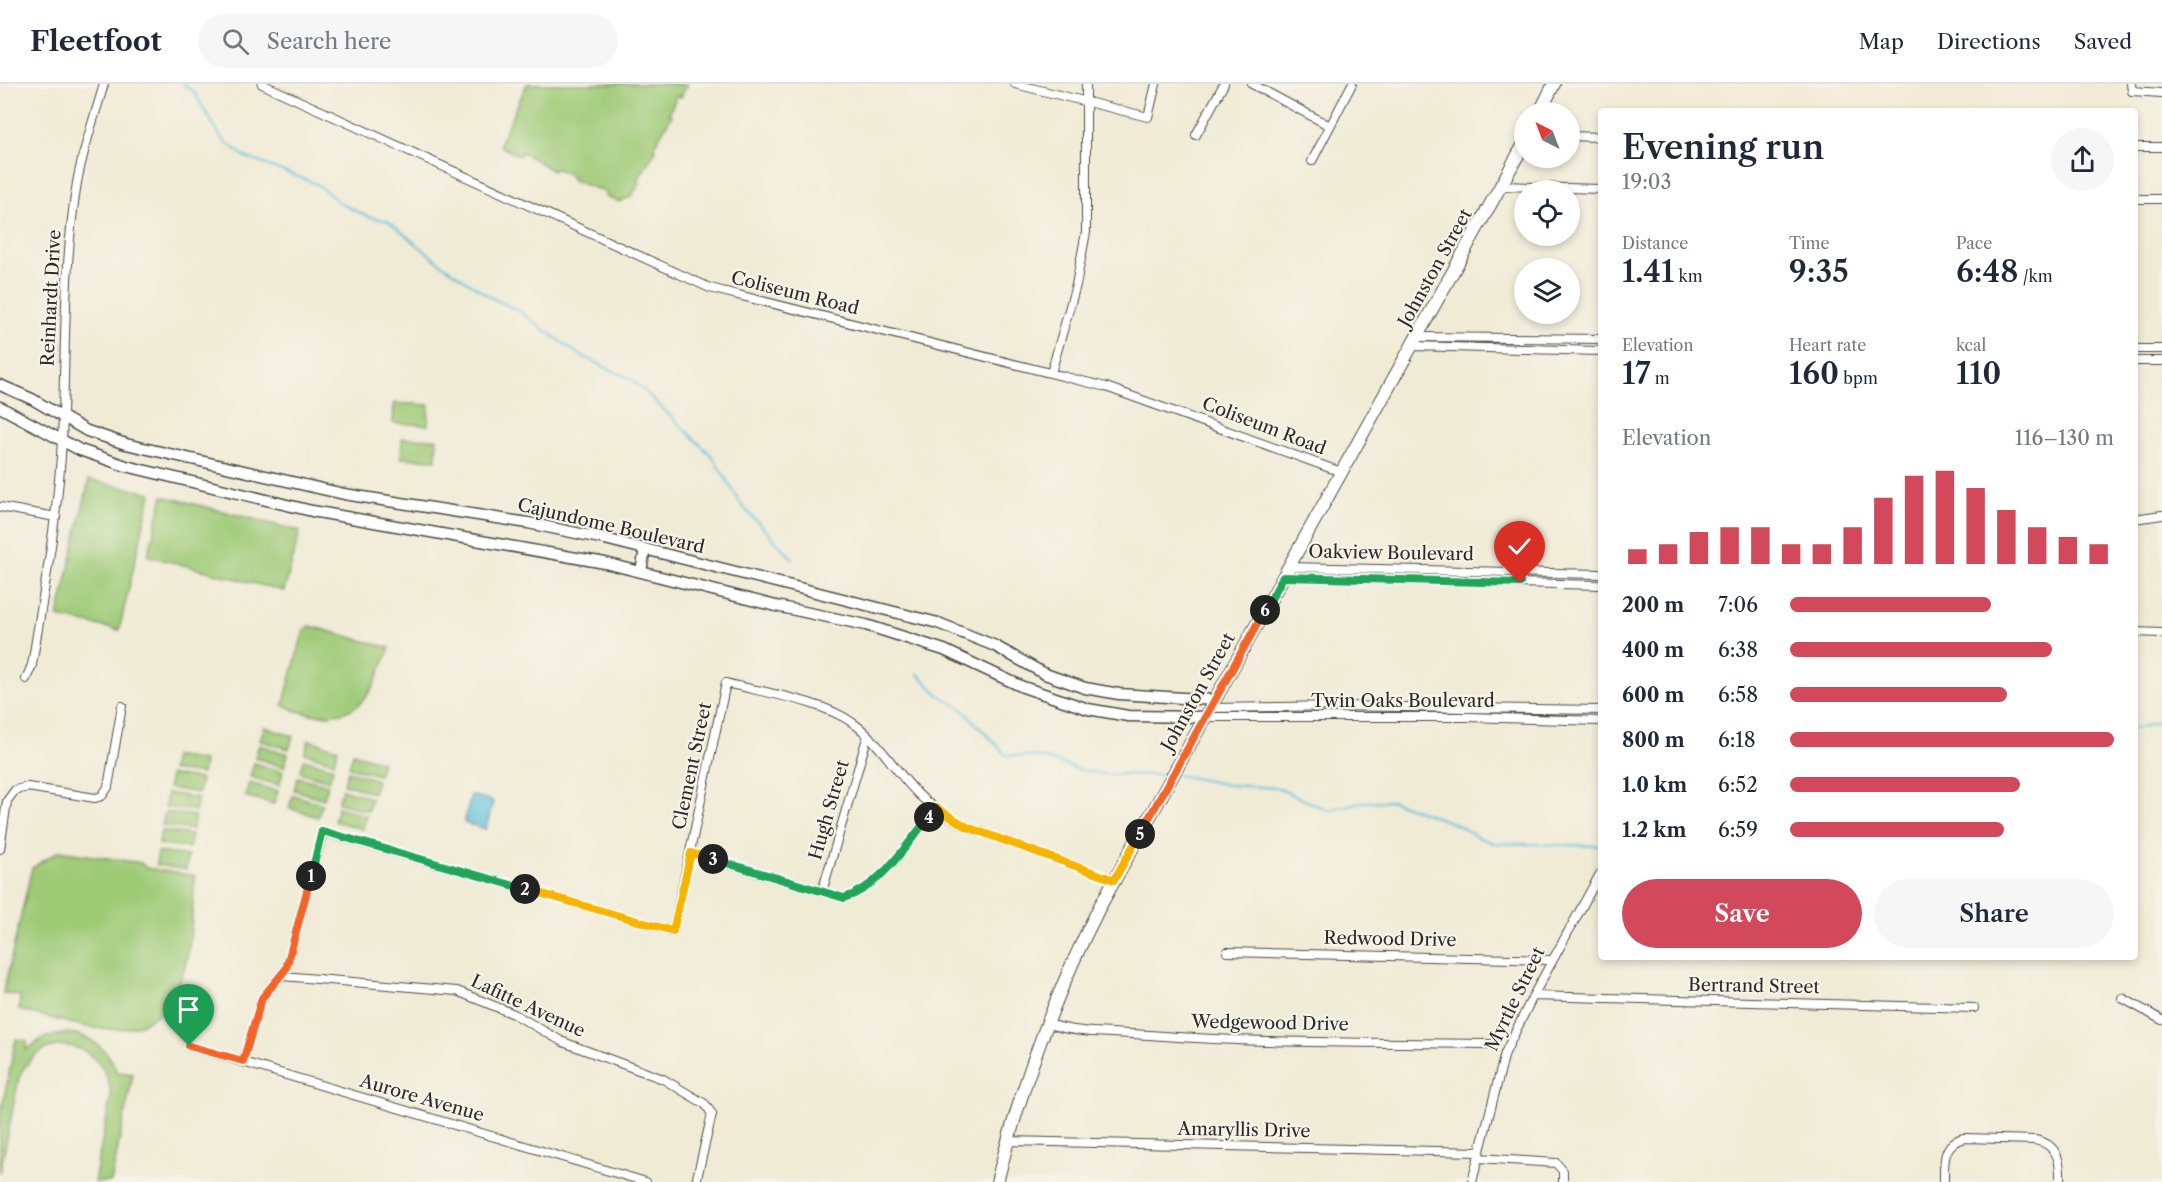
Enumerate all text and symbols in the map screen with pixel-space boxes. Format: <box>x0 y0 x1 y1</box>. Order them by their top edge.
search box <box>198 14 618 68</box>
text: Fleetfoot <box>30 24 162 58</box>
icon: search <box>219 25 252 58</box>
text: Search here <box>267 28 391 55</box>
text: Map <box>1859 29 1904 54</box>
text: Directions <box>1937 29 2041 54</box>
text: Saved <box>2074 29 2132 54</box>
north arrow <box>1514 102 1580 168</box>
map controls <box>1514 102 1580 324</box>
text: Evening run <box>1622 127 1824 168</box>
button: share <box>2051 128 2114 191</box>
text: 19:03 <box>1622 170 1671 194</box>
button: locate <box>1514 180 1580 246</box>
street label: Johnston Street <box>1392 204 1477 334</box>
street label: Reinhardt Drive <box>36 229 66 367</box>
text: Distance <box>1622 233 1688 253</box>
text: Time <box>1789 233 1829 253</box>
text: Pace <box>1956 233 1992 253</box>
text: 1.41 <box>1622 253 1674 290</box>
text: 9:35 <box>1789 253 1849 290</box>
text: 6:48 <box>1956 253 2018 290</box>
button: layers <box>1514 258 1580 324</box>
text: km <box>1674 266 1703 286</box>
text: /km <box>2018 266 2053 286</box>
street label: Coliseum Road <box>729 267 861 320</box>
text: Elevation <box>1622 335 1693 355</box>
text: Heart rate <box>1789 335 1866 355</box>
text: kcal <box>1956 335 1986 355</box>
text: 17 <box>1622 355 1651 392</box>
text: 160 <box>1789 355 1839 392</box>
text: 110 <box>1956 355 2001 392</box>
text: m <box>1651 368 1670 388</box>
text: bpm <box>1839 368 1878 388</box>
street label: Coliseum Road <box>1199 392 1329 460</box>
text: Elevation <box>1622 426 1711 450</box>
text: 116–130 m <box>2015 426 2114 450</box>
street label: Cajundome Boulevard <box>515 494 707 558</box>
pin <box>1494 521 1545 583</box>
icon: check <box>1503 530 1536 563</box>
street label: Oakview Boulevard <box>1308 541 1474 565</box>
text: 200 m <box>1622 593 1684 617</box>
text: 7:06 <box>1718 593 1758 617</box>
pin: 6 <box>1250 595 1280 625</box>
text: 6 <box>1260 600 1270 620</box>
street label: Johnston Street <box>1155 628 1240 758</box>
text: 400 m <box>1622 638 1684 662</box>
text: 6:38 <box>1718 638 1758 662</box>
text: 600 m <box>1622 683 1684 707</box>
text: 6:58 <box>1718 683 1758 707</box>
street label: Twin Oaks Boulevard <box>1311 690 1495 712</box>
street label: Clement Street <box>668 700 716 832</box>
text: 800 m <box>1622 728 1685 752</box>
text: 6:18 <box>1718 728 1756 752</box>
street label: Hugh Street <box>804 757 854 862</box>
text: 1.0 km <box>1622 773 1687 797</box>
text: 6:52 <box>1718 773 1758 797</box>
pin: 4 <box>914 802 944 832</box>
text: 4 <box>924 807 934 827</box>
text: 1.2 km <box>1622 818 1686 842</box>
text: 6:59 <box>1718 818 1758 842</box>
pin: 5 <box>1125 819 1155 849</box>
text: 5 <box>1136 824 1144 844</box>
pin: 3 <box>698 844 728 874</box>
text: 3 <box>708 849 718 869</box>
pin: 1 <box>296 861 326 891</box>
text: 1 <box>307 866 315 886</box>
pin: 2 <box>510 874 540 904</box>
text: 2 <box>520 879 530 899</box>
button: Save <box>1622 879 1862 948</box>
button: Share <box>1874 879 2114 948</box>
street label: Redwood Drive <box>1323 927 1457 951</box>
street label: Myrtle Street <box>1480 943 1550 1055</box>
street label: Lafitte Avenue <box>467 970 589 1042</box>
street label: Bertrand Street <box>1688 974 1821 998</box>
pin <box>163 984 214 1046</box>
icon: arrive <box>172 993 205 1026</box>
street label: Wedgewood Drive <box>1190 1011 1349 1035</box>
street label: Aurore Avenue <box>356 1070 487 1126</box>
street label: Amaryllis Drive <box>1176 1118 1311 1142</box>

